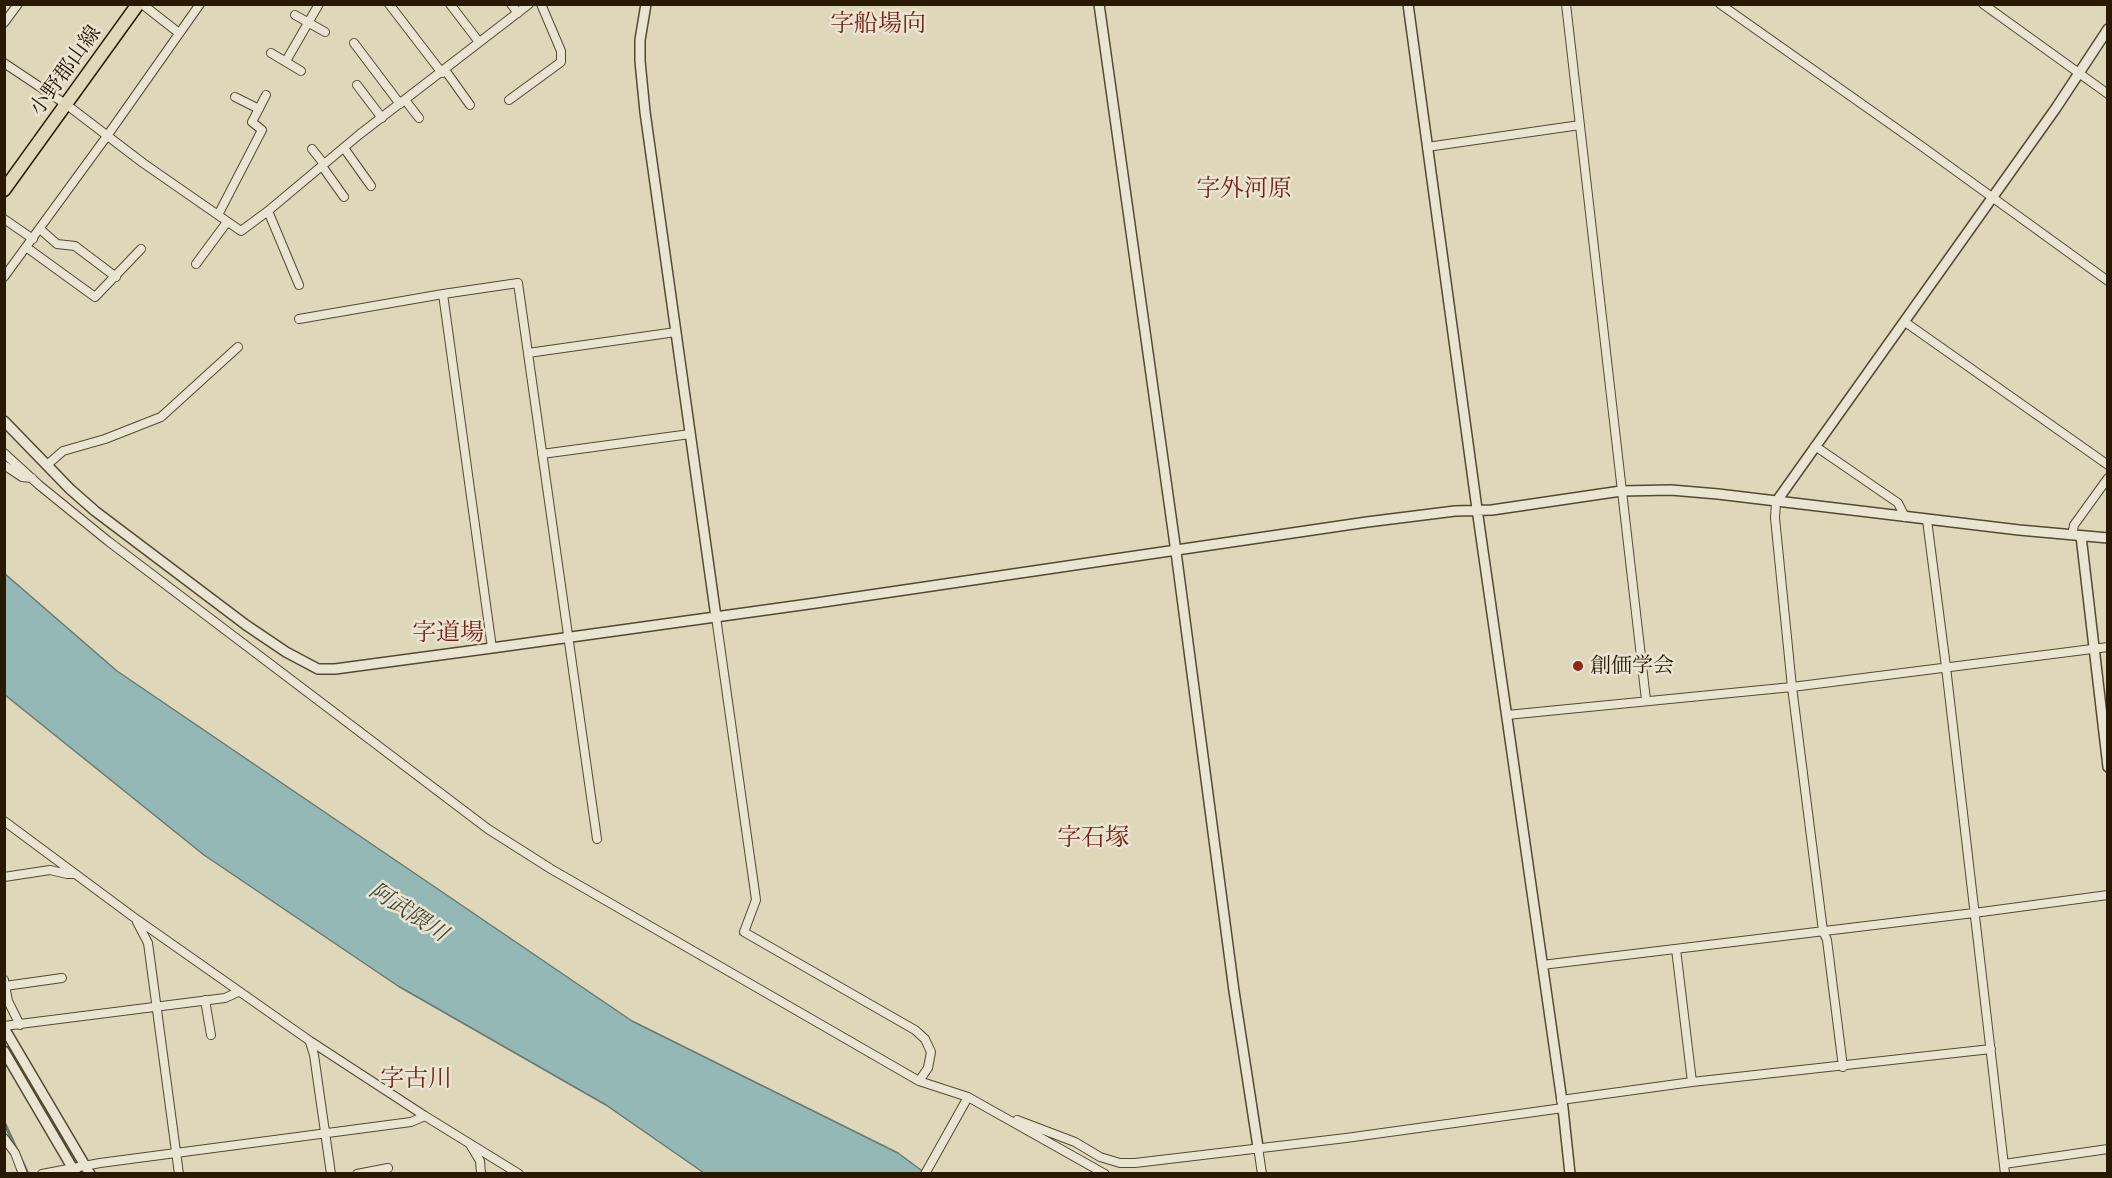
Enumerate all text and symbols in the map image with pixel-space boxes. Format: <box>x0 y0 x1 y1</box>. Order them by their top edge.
district label: 字船場向 <box>830 11 926 39</box>
street label: 小野郡山線 <box>25 21 107 121</box>
district label: 字外河原 <box>1196 176 1292 204</box>
district label: 字道場 <box>412 620 484 648</box>
place label: 創価学会 <box>1590 653 1674 679</box>
marker: 創価学会 <box>1571 659 1585 673</box>
district label: 字石塚 <box>1057 825 1129 853</box>
water label: 阿武隈川 <box>364 878 452 948</box>
district label: 字古川 <box>380 1066 452 1094</box>

